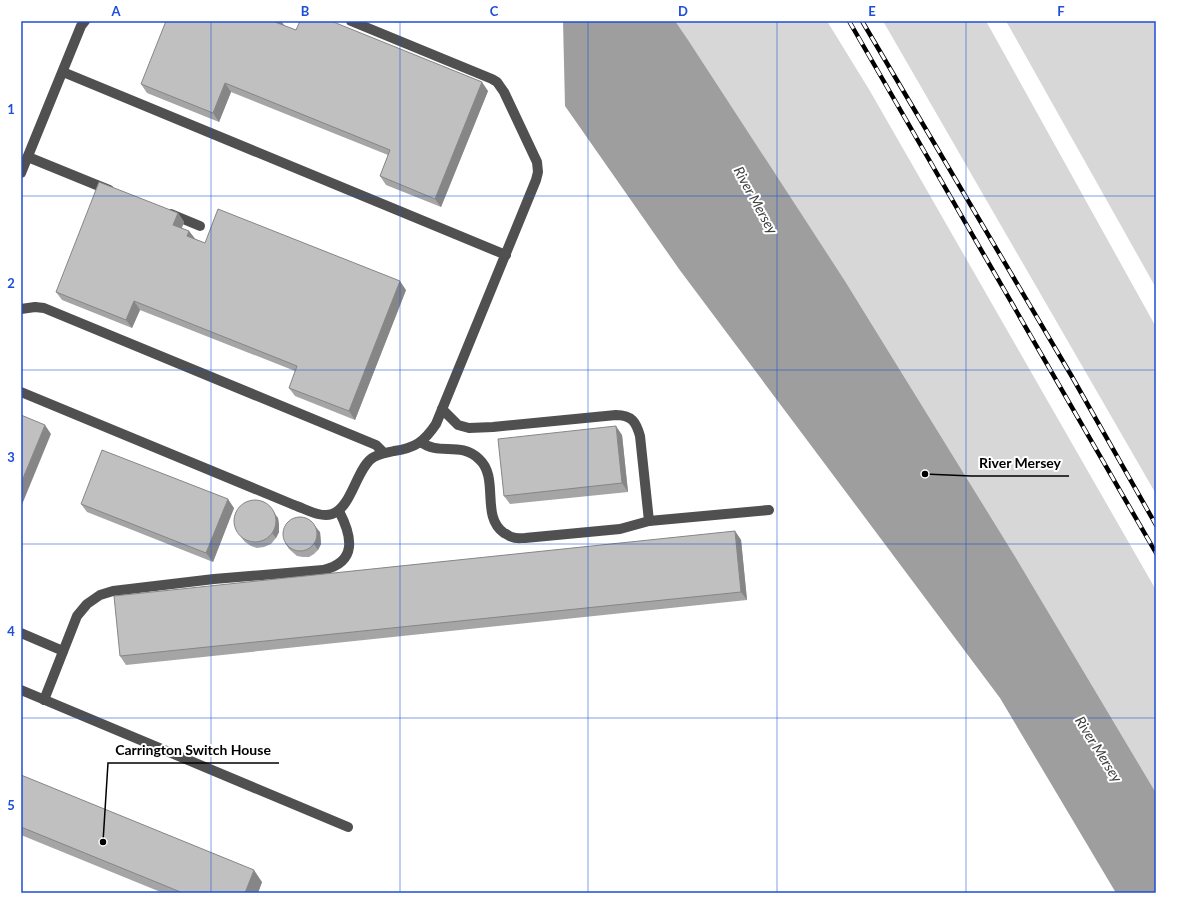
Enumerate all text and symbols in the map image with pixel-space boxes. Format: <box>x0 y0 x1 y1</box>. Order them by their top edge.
text: A <box>110 3 121 19</box>
text: B <box>301 3 310 19</box>
text: C <box>490 3 499 19</box>
text: D <box>678 3 688 19</box>
text: E <box>868 3 876 19</box>
text: F <box>1057 3 1065 19</box>
text: 1 <box>7 101 15 117</box>
water label: River Mersey <box>731 163 782 237</box>
text: 2 <box>7 275 15 291</box>
text: 3 <box>7 449 15 465</box>
callout: River Mersey <box>971 450 1069 476</box>
text: River Mersey <box>979 454 1062 471</box>
text: 4 <box>7 623 15 639</box>
water label: River Mersey <box>1072 713 1126 785</box>
callout: Carrington Switch House <box>108 737 279 763</box>
text: Carrington Switch House <box>115 741 271 758</box>
text: 5 <box>7 797 15 813</box>

